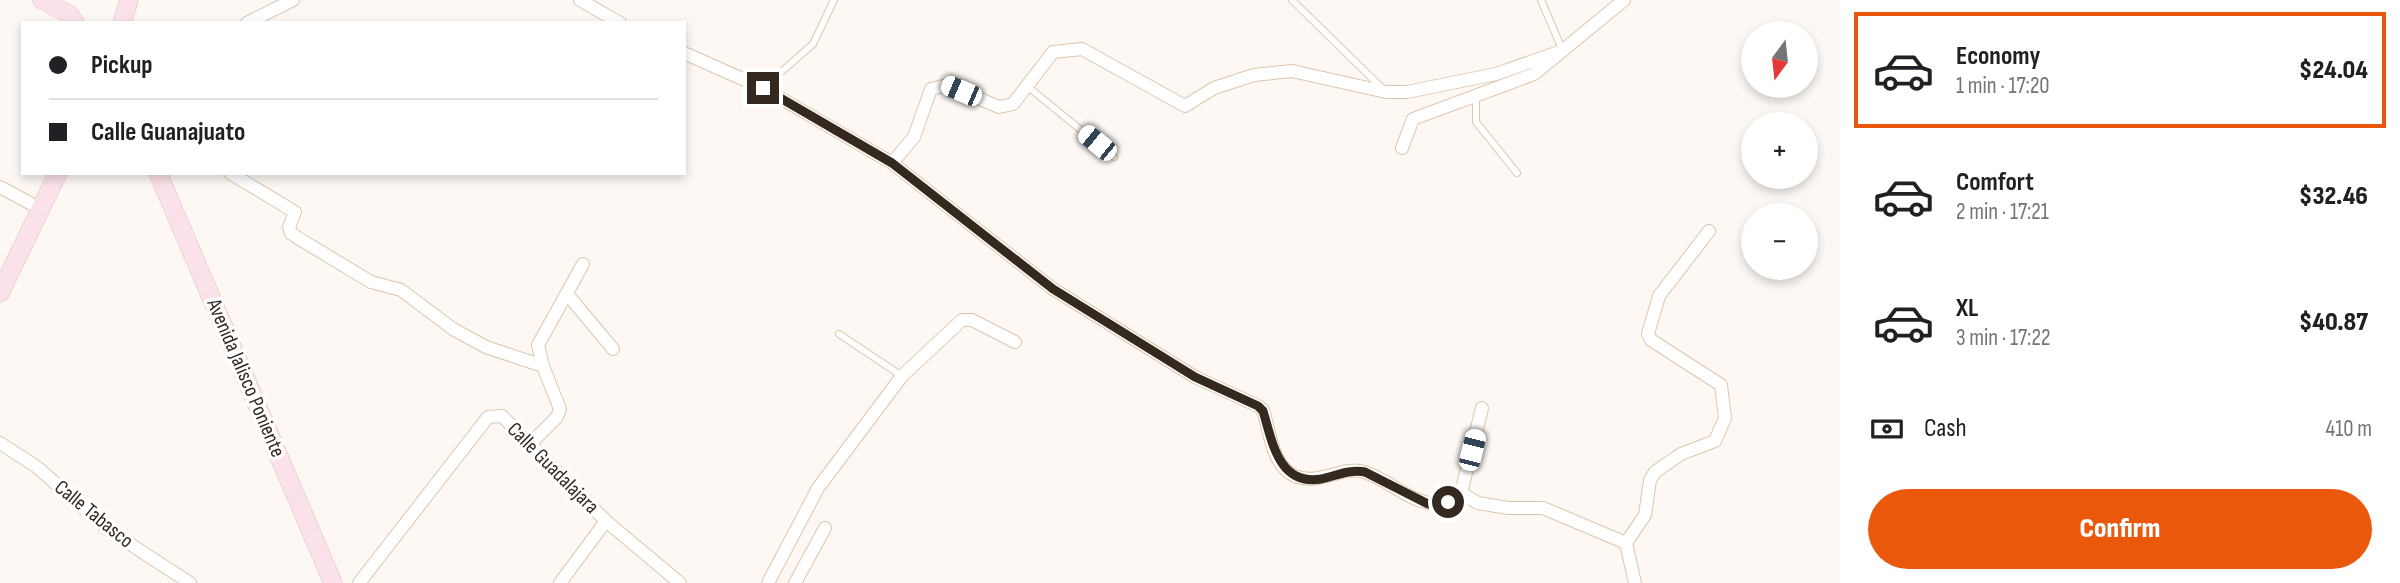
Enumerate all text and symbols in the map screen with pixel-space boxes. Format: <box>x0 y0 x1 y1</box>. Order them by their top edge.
north arrow <box>1741 21 1818 98</box>
map controls <box>1741 21 1818 280</box>
icon: car <box>1872 39 1935 102</box>
text: Economy <box>1956 41 2040 72</box>
text: Pickup <box>91 50 153 81</box>
text: $24.04 <box>2299 55 2368 86</box>
route end <box>747 72 779 104</box>
text: 1 min · 17:20 <box>1956 72 2050 100</box>
car <box>938 73 985 109</box>
button: + <box>1741 112 1818 189</box>
text: Calle Guanajuato <box>91 117 245 148</box>
car <box>1075 122 1120 164</box>
icon: car <box>1872 165 1935 228</box>
text: Comfort <box>1956 167 2034 198</box>
text: $32.46 <box>2299 181 2368 212</box>
text: 2 min · 17:21 <box>1956 198 2049 226</box>
button: − <box>1741 203 1818 280</box>
icon: car <box>1872 291 1935 354</box>
text: XL <box>1956 293 1978 324</box>
street label: Avenida Jalisco Poniente <box>201 294 291 461</box>
text: $40.87 <box>2299 307 2368 338</box>
text: 3 min · 17:22 <box>1956 324 2050 352</box>
icon: cash <box>1868 410 1906 448</box>
text: Cash <box>1924 413 1967 444</box>
text: 410 m <box>2326 415 2372 443</box>
street label: Calle Guadalajara <box>502 417 604 519</box>
car <box>1457 427 1488 473</box>
street label: Calle Tabasco <box>50 475 138 553</box>
route start <box>1432 486 1464 518</box>
button: Confirm <box>1868 489 2372 569</box>

